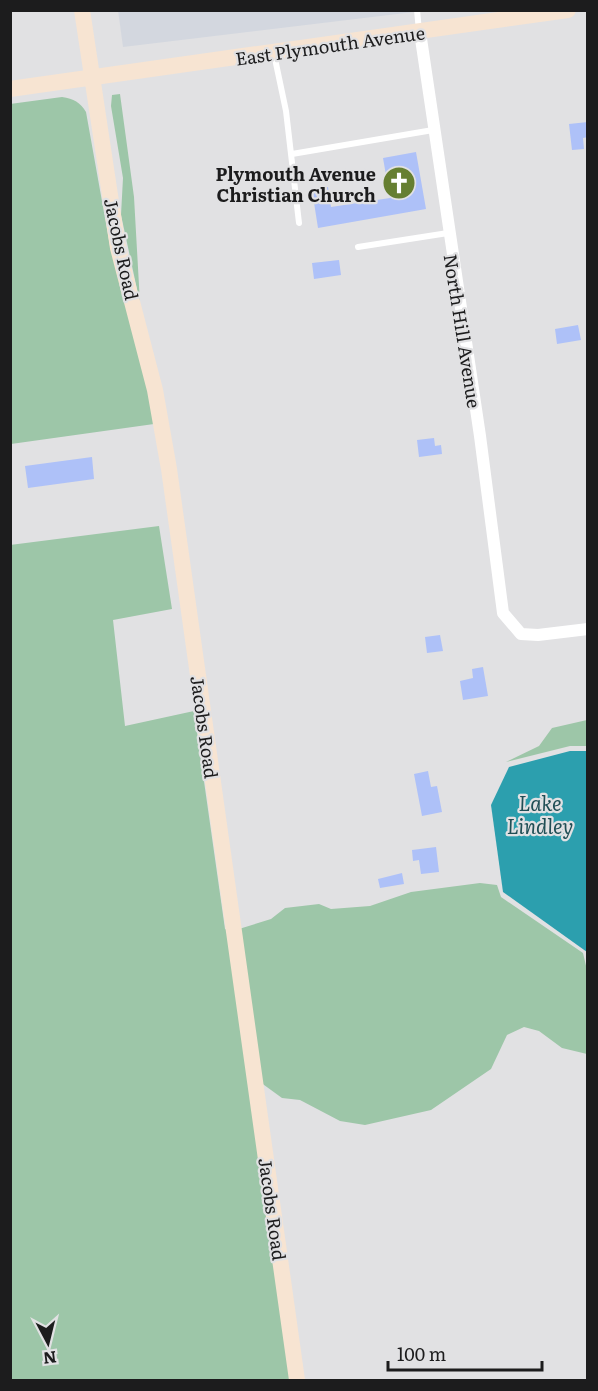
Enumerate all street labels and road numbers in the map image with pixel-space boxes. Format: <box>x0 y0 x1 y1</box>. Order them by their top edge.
street label: East Plymouth Avenue <box>233 18 427 72</box>
street label: Jacobs Road <box>98 195 146 303</box>
street label: North Hill Avenue <box>437 252 489 410</box>
street label: Jacobs Road <box>184 674 226 780</box>
street label: Jacobs Road <box>252 1156 294 1262</box>

